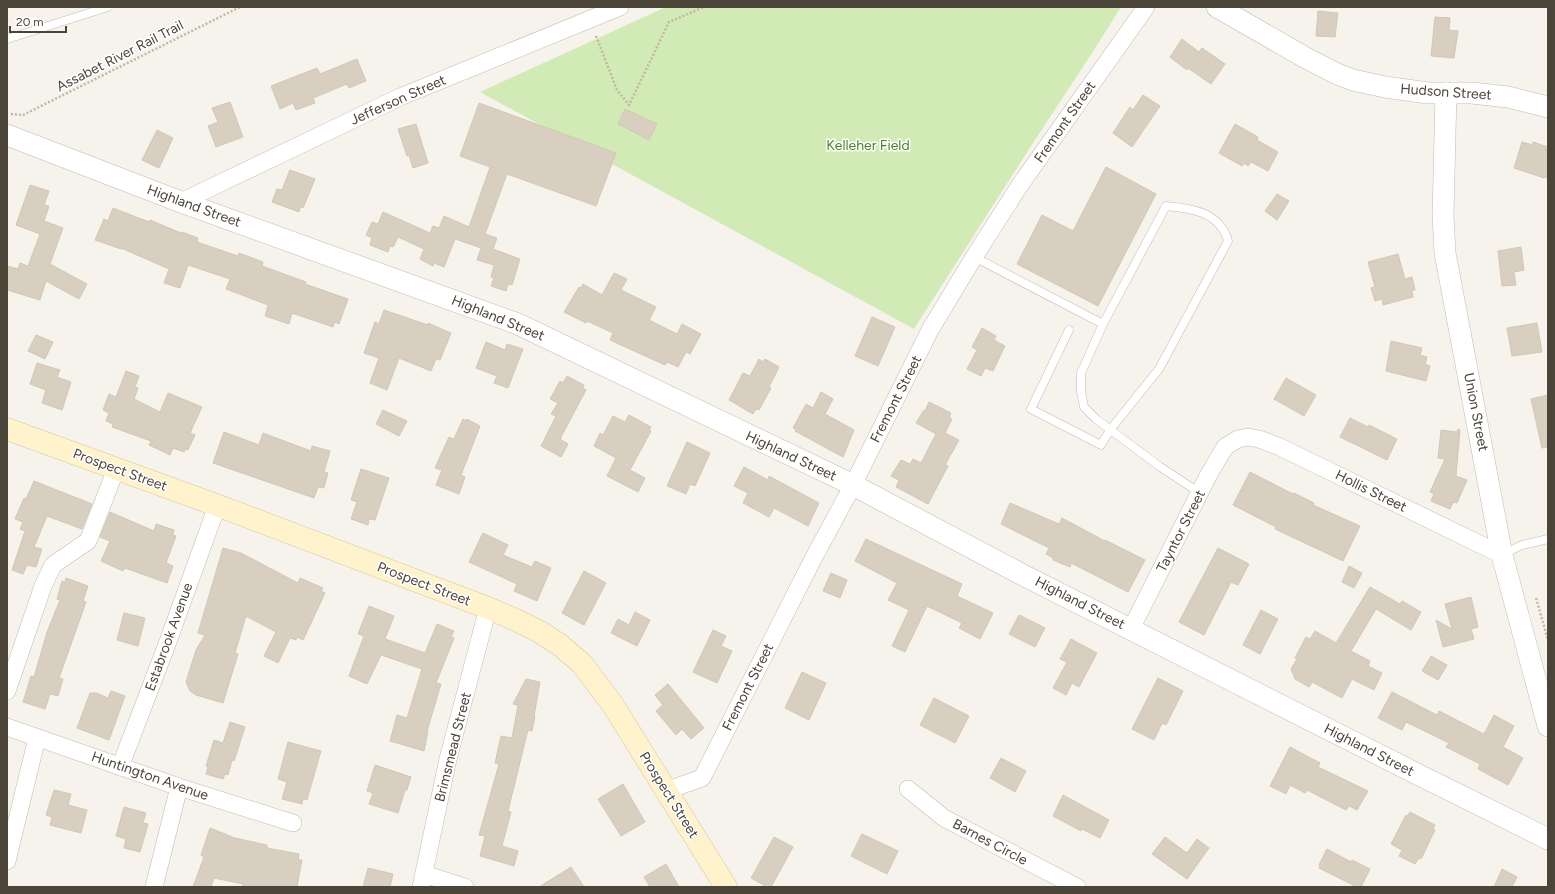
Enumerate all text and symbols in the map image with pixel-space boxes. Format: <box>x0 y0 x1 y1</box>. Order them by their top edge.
scale bar <box>10 8 66 34</box>
text: 20 m <box>16 15 44 29</box>
street label: Assabet River Rail Trail <box>54 17 186 95</box>
street label: Jefferson Street <box>348 71 448 129</box>
street label: Fremont Street <box>1031 78 1099 166</box>
street label: Hudson Street <box>1400 80 1492 104</box>
park label: Kelleher Field <box>826 137 910 154</box>
street label: Highland Street <box>145 181 243 231</box>
street label: Highland Street <box>449 292 547 344</box>
street label: Fremont Street <box>867 353 925 445</box>
street label: Union Street <box>1460 371 1492 453</box>
street label: Highland Street <box>743 427 839 485</box>
street label: Prospect Street <box>71 445 169 495</box>
street label: Hollis Street <box>1333 466 1409 516</box>
street label: Tayntor Street <box>1153 487 1209 575</box>
street label: Prospect Street <box>375 558 473 610</box>
street label: Highland Street <box>1032 573 1128 633</box>
street label: Estabrook Avenue <box>142 580 197 693</box>
street label: Fremont Street <box>719 641 777 733</box>
street label: Brimsmead Street <box>431 690 475 804</box>
street label: Highland Street <box>1321 720 1417 780</box>
street label: Huntington Avenue <box>89 748 211 804</box>
street label: Prospect Street <box>636 749 702 841</box>
street label: Barnes Circle <box>950 815 1031 869</box>

